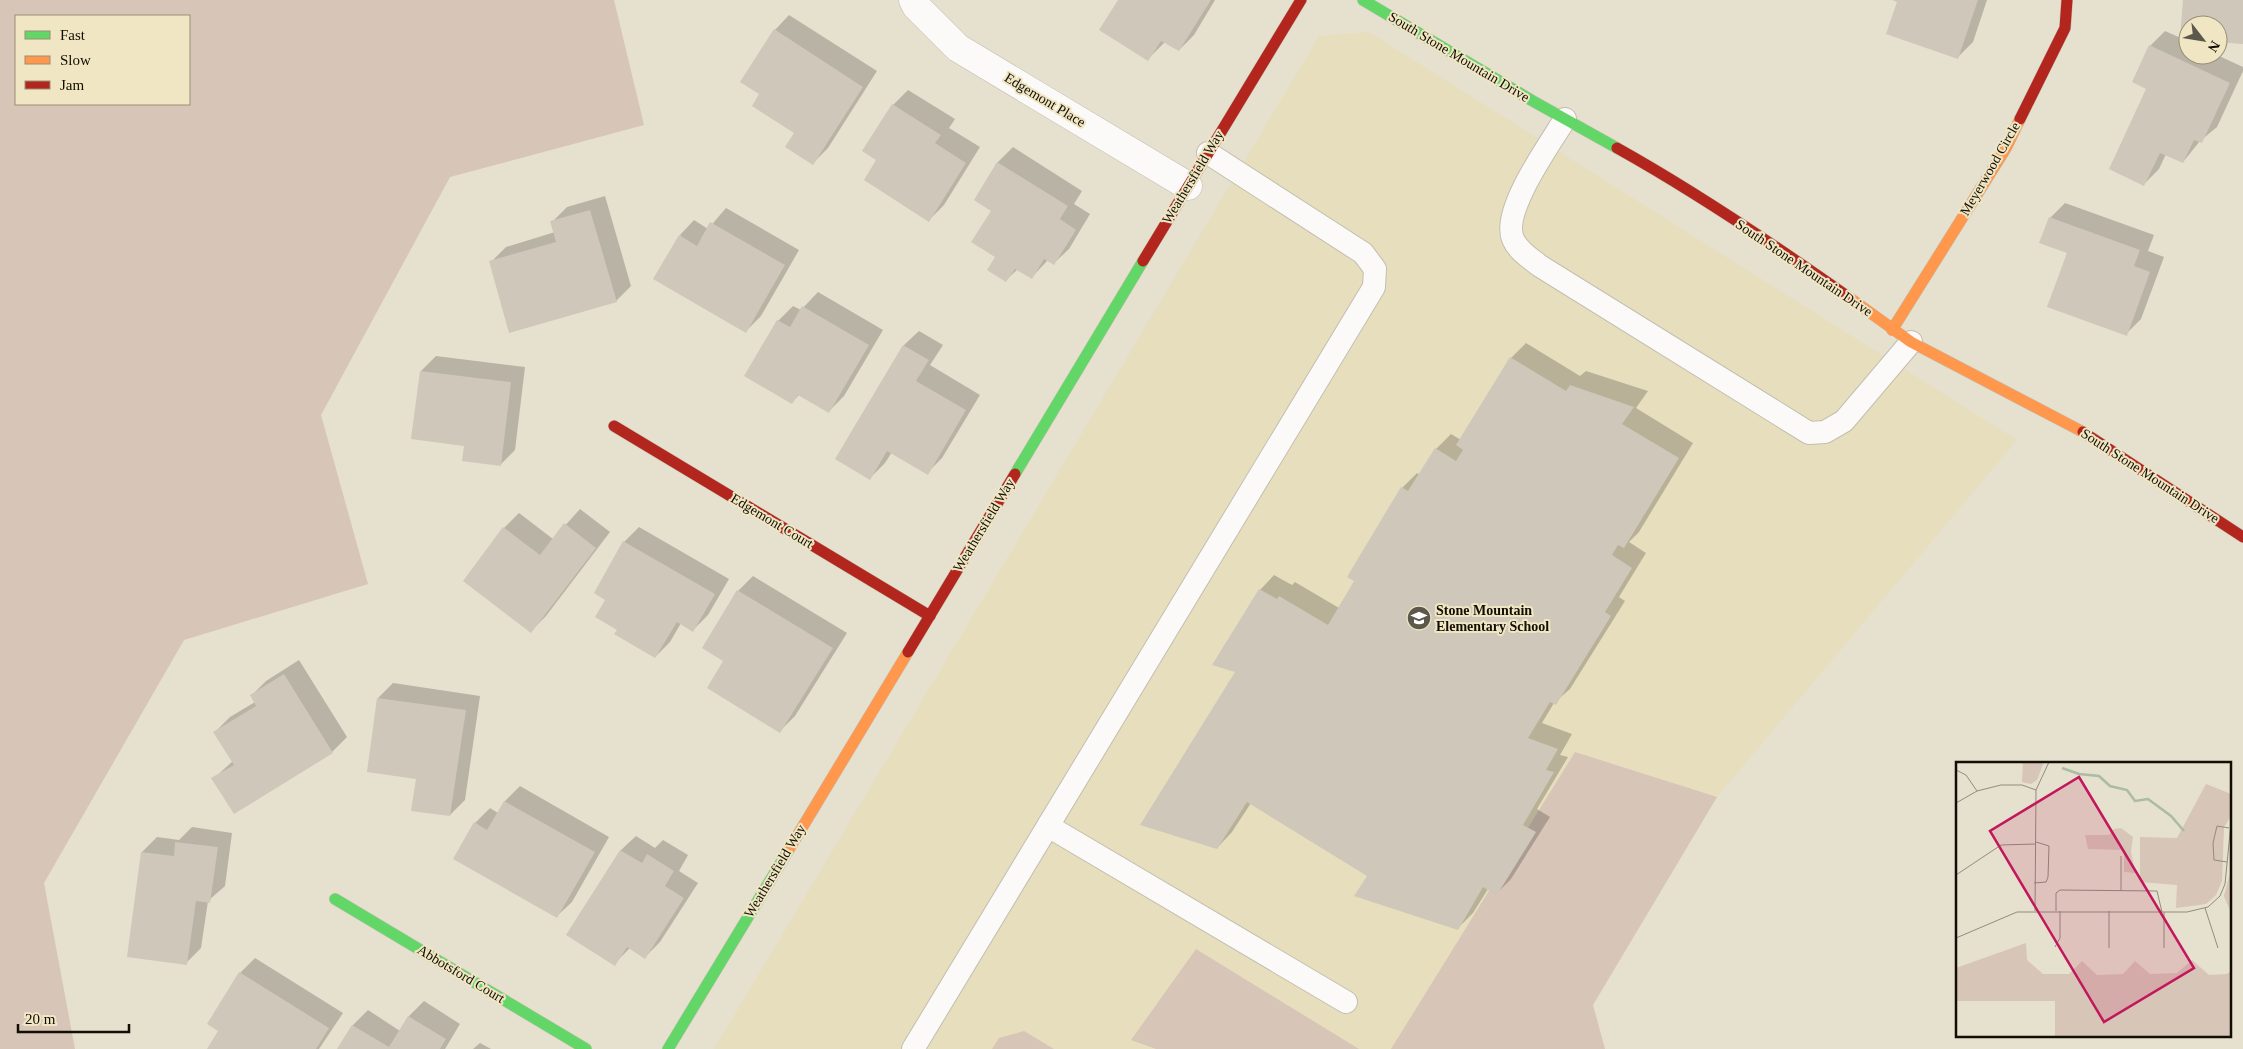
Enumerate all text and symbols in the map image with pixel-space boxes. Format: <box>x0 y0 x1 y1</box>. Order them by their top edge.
street label: South Stone Mountain Drive <box>1386 9 1532 105</box>
legend <box>15 15 190 105</box>
north arrow <box>2178 15 2228 65</box>
text: Fast <box>60 27 86 43</box>
text: N <box>2205 38 2223 55</box>
text: Slow <box>60 52 91 68</box>
street label: Edgemont Place <box>1002 70 1088 130</box>
text: Jam <box>60 77 84 93</box>
street label: Meyerwood Circle <box>1957 120 2023 218</box>
street label: Weathersfield Way <box>1159 128 1227 226</box>
street label: South Stone Mountain Drive <box>1733 217 1875 319</box>
street label: South Stone Mountain Drive <box>2078 426 2222 526</box>
street label: Weathersfield Way <box>950 476 1018 574</box>
street label: Edgemont Court <box>728 491 816 551</box>
place label: Stone Mountain Elementary School <box>1436 603 1549 634</box>
school or university icon: Stone Mountain Elementary School <box>1406 605 1432 631</box>
inset map <box>1956 762 2230 1036</box>
street label: Weathersfield Way <box>741 822 809 920</box>
street label: Abbotsford Court <box>415 942 507 1006</box>
scale bar <box>18 1002 129 1034</box>
text: 20 m <box>25 1011 56 1027</box>

